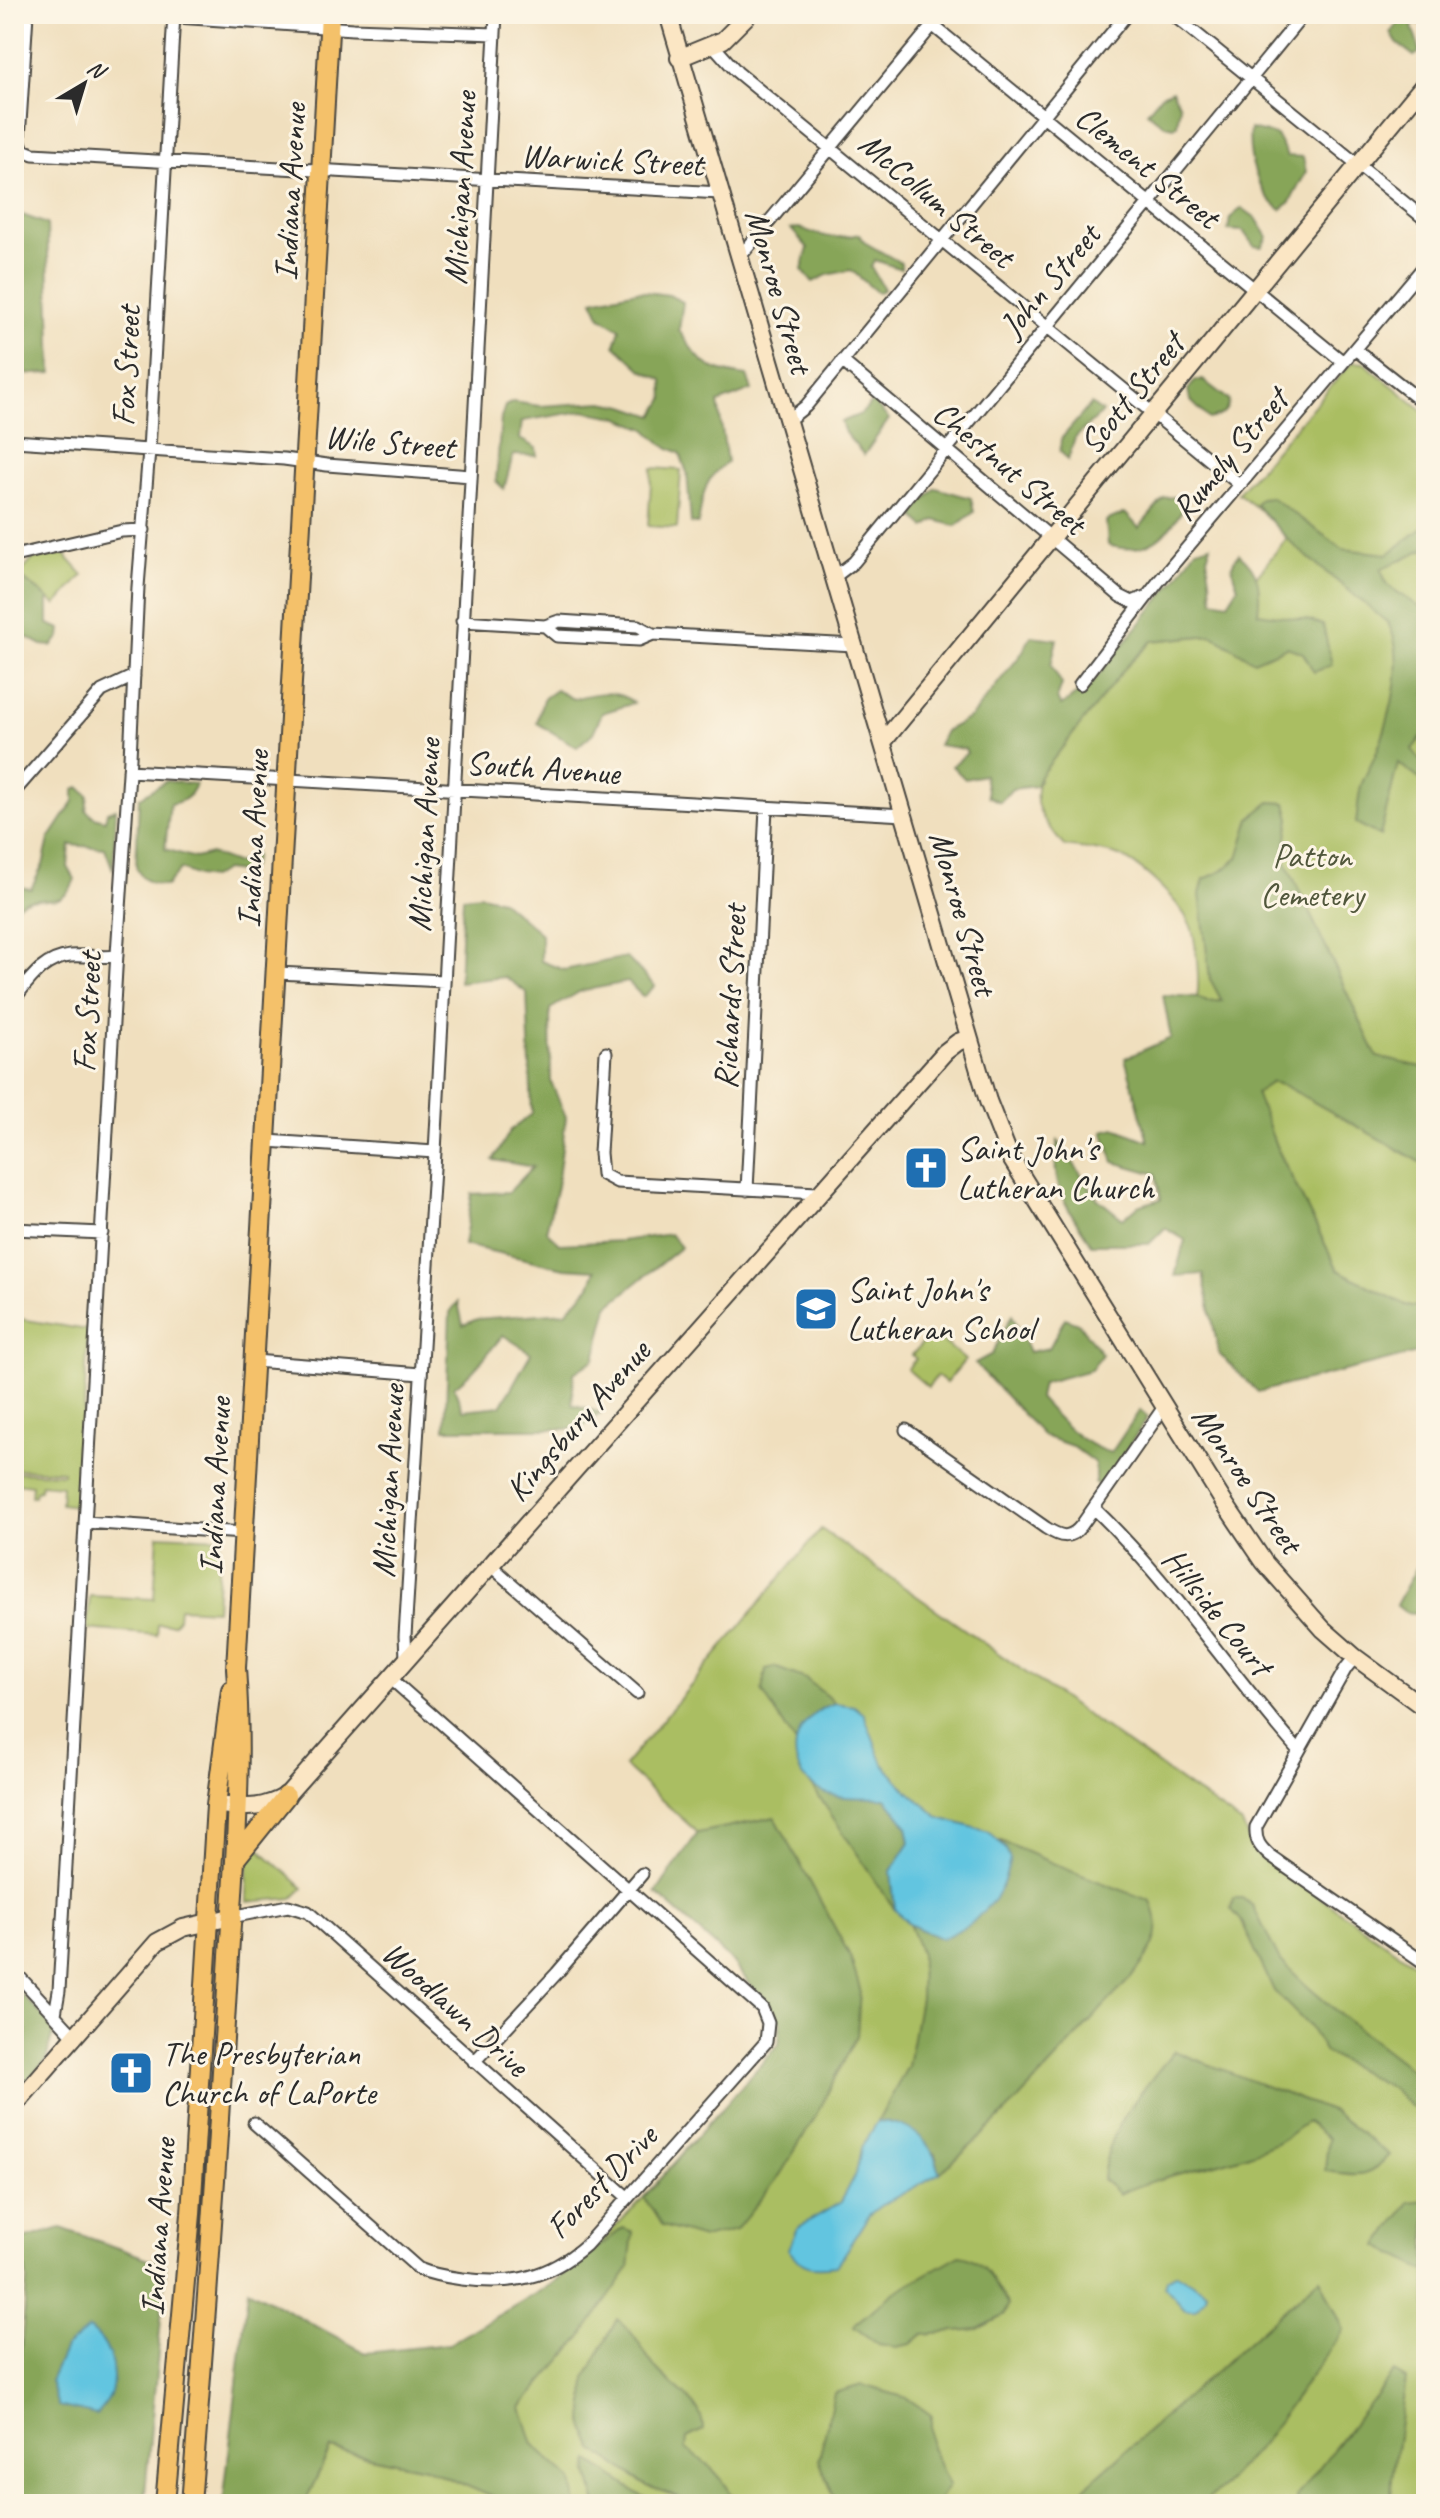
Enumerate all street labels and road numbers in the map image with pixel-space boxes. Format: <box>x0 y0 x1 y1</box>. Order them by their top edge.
street label: Michigan Avenue <box>433 89 486 285</box>
street label: Clement Street <box>1067 95 1231 240</box>
street label: Indiana Avenue <box>263 100 316 282</box>
street label: McCollum Street <box>850 122 1026 279</box>
street label: Warwick Street <box>520 133 708 186</box>
street label: Monroe Street <box>736 204 824 382</box>
street label: John Street <box>988 212 1112 347</box>
street label: Fox Street <box>101 301 150 427</box>
street label: Scott Street <box>1069 320 1196 463</box>
street label: Rumely Street <box>1162 376 1300 529</box>
street label: Chestnut Street <box>924 391 1098 546</box>
street label: Wile Street <box>323 414 460 469</box>
street label: Michigan Avenue <box>397 736 450 932</box>
street label: South Avenue <box>465 741 623 794</box>
street label: Indiana Avenue <box>226 747 279 929</box>
street label: Monroe Street <box>920 826 1008 1004</box>
street label: Richards Street <box>703 900 756 1090</box>
street label: Fox Street <box>62 947 111 1073</box>
street label: Kingsbury Avenue <box>495 1329 661 1510</box>
street label: Michigan Avenue <box>361 1382 414 1578</box>
street label: Indiana Avenue <box>188 1394 241 1576</box>
street label: Monroe Street <box>1183 1397 1315 1564</box>
street label: Hillside Court <box>1153 1539 1285 1688</box>
street label: Woodlawn Drive <box>373 1931 540 2087</box>
street label: Forest Drive <box>537 2113 668 2247</box>
street label: Indiana Avenue <box>130 2135 185 2317</box>

